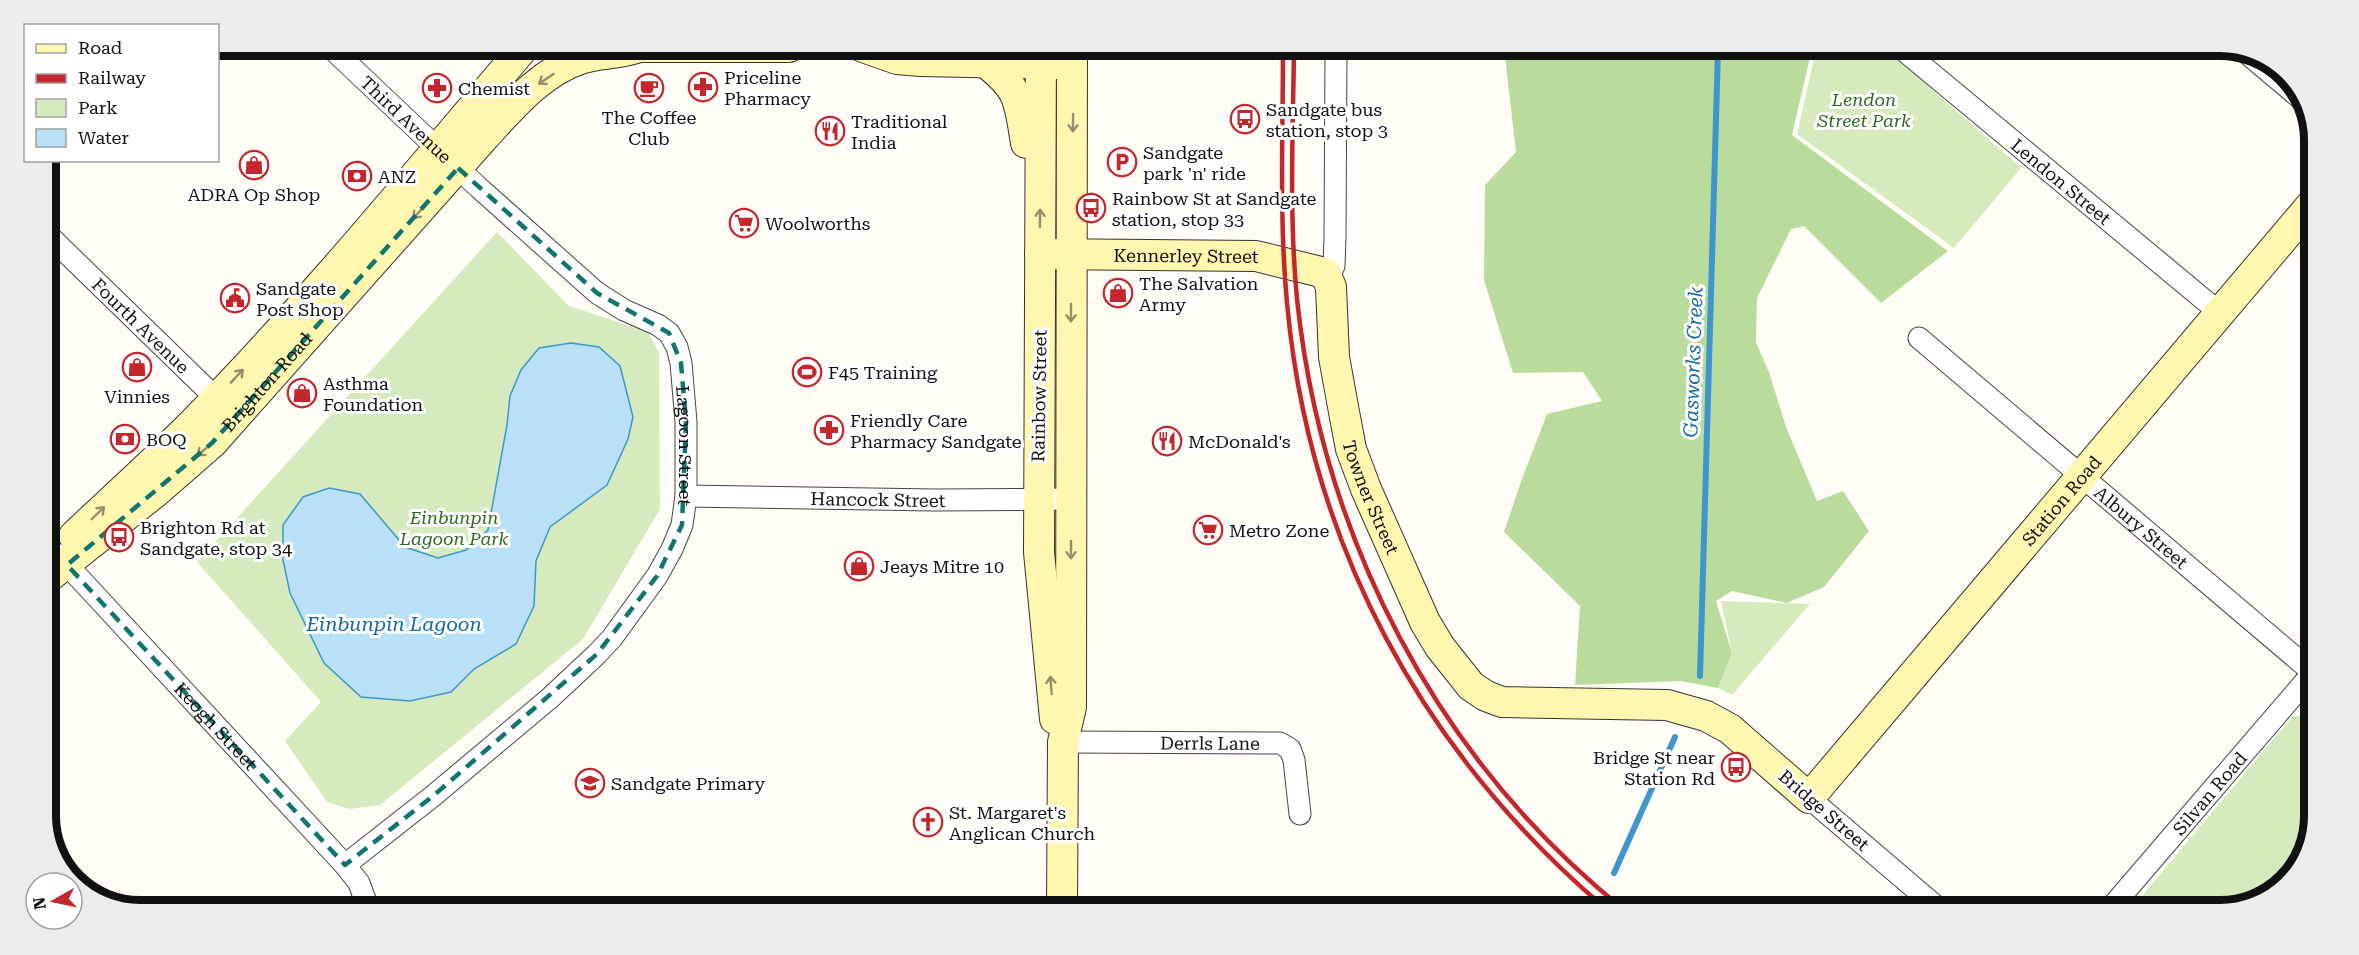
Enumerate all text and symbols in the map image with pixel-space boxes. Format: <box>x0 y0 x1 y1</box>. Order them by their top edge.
legend <box>24 24 219 162</box>
text: Road <box>78 37 123 58</box>
text: Railway <box>78 67 146 88</box>
place label: Priceline Pharmacy <box>724 67 811 109</box>
street label: Third Avenue <box>357 71 456 167</box>
pharmacy icon: Priceline Pharmacy <box>687 71 719 103</box>
pharmacy icon: Chemist <box>421 72 453 104</box>
cafe icon: The Coffee Club <box>633 72 665 104</box>
one-way arrow <box>538 73 554 85</box>
place label: Chemist <box>458 78 530 99</box>
park label: Lendon Street Park <box>1816 89 1911 131</box>
text: Park <box>78 97 118 118</box>
place label: Sandgate bus station, stop 3 <box>1266 99 1388 141</box>
bus stop icon: Sandgate bus station, stop 3 <box>1229 103 1261 135</box>
place label: The Coffee Club <box>602 107 697 149</box>
place label: Traditional India <box>851 111 948 153</box>
one-way arrow <box>1067 112 1079 132</box>
restaurant icon: Traditional India <box>814 115 846 147</box>
text: Water <box>78 127 129 148</box>
street label: Lendon Street <box>2007 134 2116 229</box>
place label: Sandgate park 'n' ride <box>1143 142 1246 184</box>
parking icon: Sandgate park 'n' ride <box>1106 146 1138 178</box>
shop icon: ADRA Op Shop <box>238 149 270 181</box>
bank icon: ANZ <box>341 160 373 192</box>
place label: ANZ <box>378 166 416 187</box>
place label: ADRA Op Shop <box>188 184 320 205</box>
place label: Rainbow St at Sandgate station, stop 33 <box>1112 188 1316 230</box>
bus stop icon: Rainbow St at Sandgate station, stop 33 <box>1075 192 1107 224</box>
one-way arrow <box>412 204 426 219</box>
supermarket icon: Woolworths <box>728 207 760 239</box>
one-way arrow <box>1035 209 1046 229</box>
place label: Woolworths <box>765 213 870 234</box>
street label: Kennerley Street <box>1113 244 1259 267</box>
street label: Fourth Avenue <box>88 273 194 377</box>
place label: The Salvation Army <box>1139 273 1259 315</box>
shop icon: The Salvation Army <box>1102 277 1134 309</box>
place label: Sandgate Post Shop <box>256 278 344 320</box>
public building icon: Sandgate Post Shop <box>219 282 251 314</box>
water label: Gasworks Creek <box>1678 286 1708 438</box>
one-way arrow <box>1065 302 1077 322</box>
street label: Brighton Road <box>217 328 316 435</box>
street label: Rainbow Street <box>1027 329 1051 462</box>
shop icon: Vinnies <box>121 351 153 383</box>
sports icon: F45 Training <box>791 356 823 388</box>
place label: F45 Training <box>828 362 938 383</box>
one-way arrow <box>230 369 244 384</box>
place label: Asthma Foundation <box>323 373 424 415</box>
shop icon: Asthma Foundation <box>286 377 318 409</box>
street label: Lagoon Street <box>672 384 697 508</box>
place label: Vinnies <box>104 386 170 407</box>
place label: Friendly Care Pharmacy Sandgate <box>850 410 1022 452</box>
pharmacy icon: Friendly Care Pharmacy Sandgate <box>813 414 845 446</box>
bank icon: BOQ <box>109 423 141 455</box>
restaurant icon: McDonald's <box>1151 425 1183 457</box>
place label: BOQ <box>146 429 187 450</box>
place label: McDonald's <box>1188 431 1291 452</box>
street label: Towner Street <box>1339 438 1404 558</box>
one-way arrow <box>197 443 212 457</box>
street label: Station Road <box>2017 451 2105 550</box>
street label: Albury Street <box>2091 481 2193 573</box>
street label: Hancock Street <box>810 488 946 511</box>
one-way arrow <box>90 506 105 520</box>
park label: Einbunpin Lagoon Park <box>399 507 508 549</box>
supermarket icon: Metro Zone <box>1192 514 1224 546</box>
place label: Brighton Rd at Sandgate, stop 34 <box>140 517 292 559</box>
place label: Metro Zone <box>1229 520 1329 541</box>
bus stop icon: Brighton Rd at Sandgate, stop 34 <box>103 521 135 553</box>
one-way arrow <box>1065 539 1077 559</box>
shop icon: Jeays Mitre 10 <box>843 550 875 582</box>
place label: Jeays Mitre 10 <box>880 556 1004 577</box>
water label: Einbunpin Lagoon <box>305 612 482 636</box>
one-way arrow <box>1045 676 1056 696</box>
street label: Keogh Street <box>170 678 262 774</box>
street label: Derrls Lane <box>1160 732 1260 753</box>
place label: Bridge St near Station Rd <box>1593 747 1715 789</box>
street label: Silvan Road <box>2168 747 2251 839</box>
bus stop icon: Bridge St near Station Rd <box>1720 751 1752 783</box>
street label: Bridge Street <box>1775 765 1874 855</box>
school or university icon: Sandgate Primary <box>574 767 606 799</box>
place label: Sandgate Primary <box>611 773 765 794</box>
place label: St. Margaret's Anglican Church <box>949 802 1096 844</box>
church icon: St. Margaret's Anglican Church <box>912 806 944 838</box>
north arrow <box>24 871 84 931</box>
text: N <box>29 896 50 911</box>

